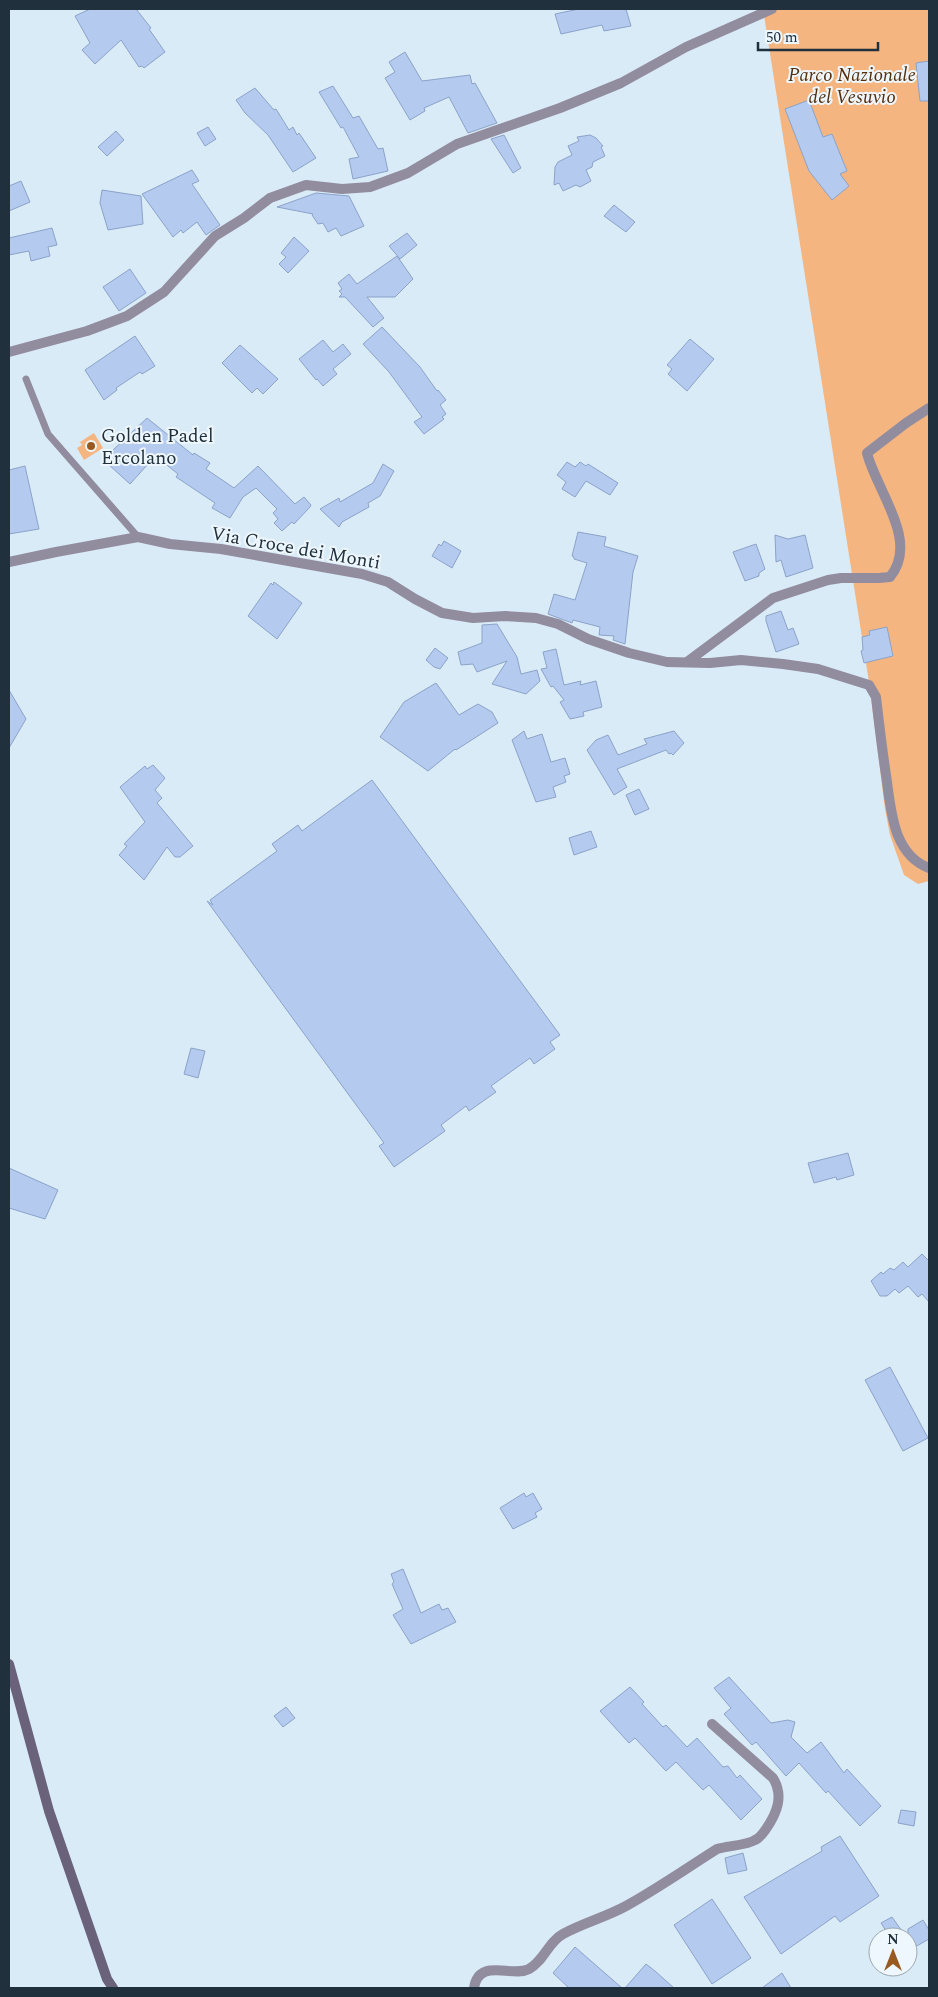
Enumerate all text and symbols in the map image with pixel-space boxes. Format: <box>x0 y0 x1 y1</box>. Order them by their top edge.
scale bar <box>758 20 878 52</box>
text: 50 m <box>766 26 798 49</box>
park label: Parco Nazionale del Vesuvio <box>788 61 916 112</box>
place label: Golden Padel Ercolano <box>101 422 214 473</box>
marker: Golden Padel Ercolano <box>85 440 97 452</box>
street label: Via Croce dei Monti <box>209 519 383 578</box>
north arrow <box>868 1927 918 1977</box>
text: N <box>887 1929 899 1950</box>

